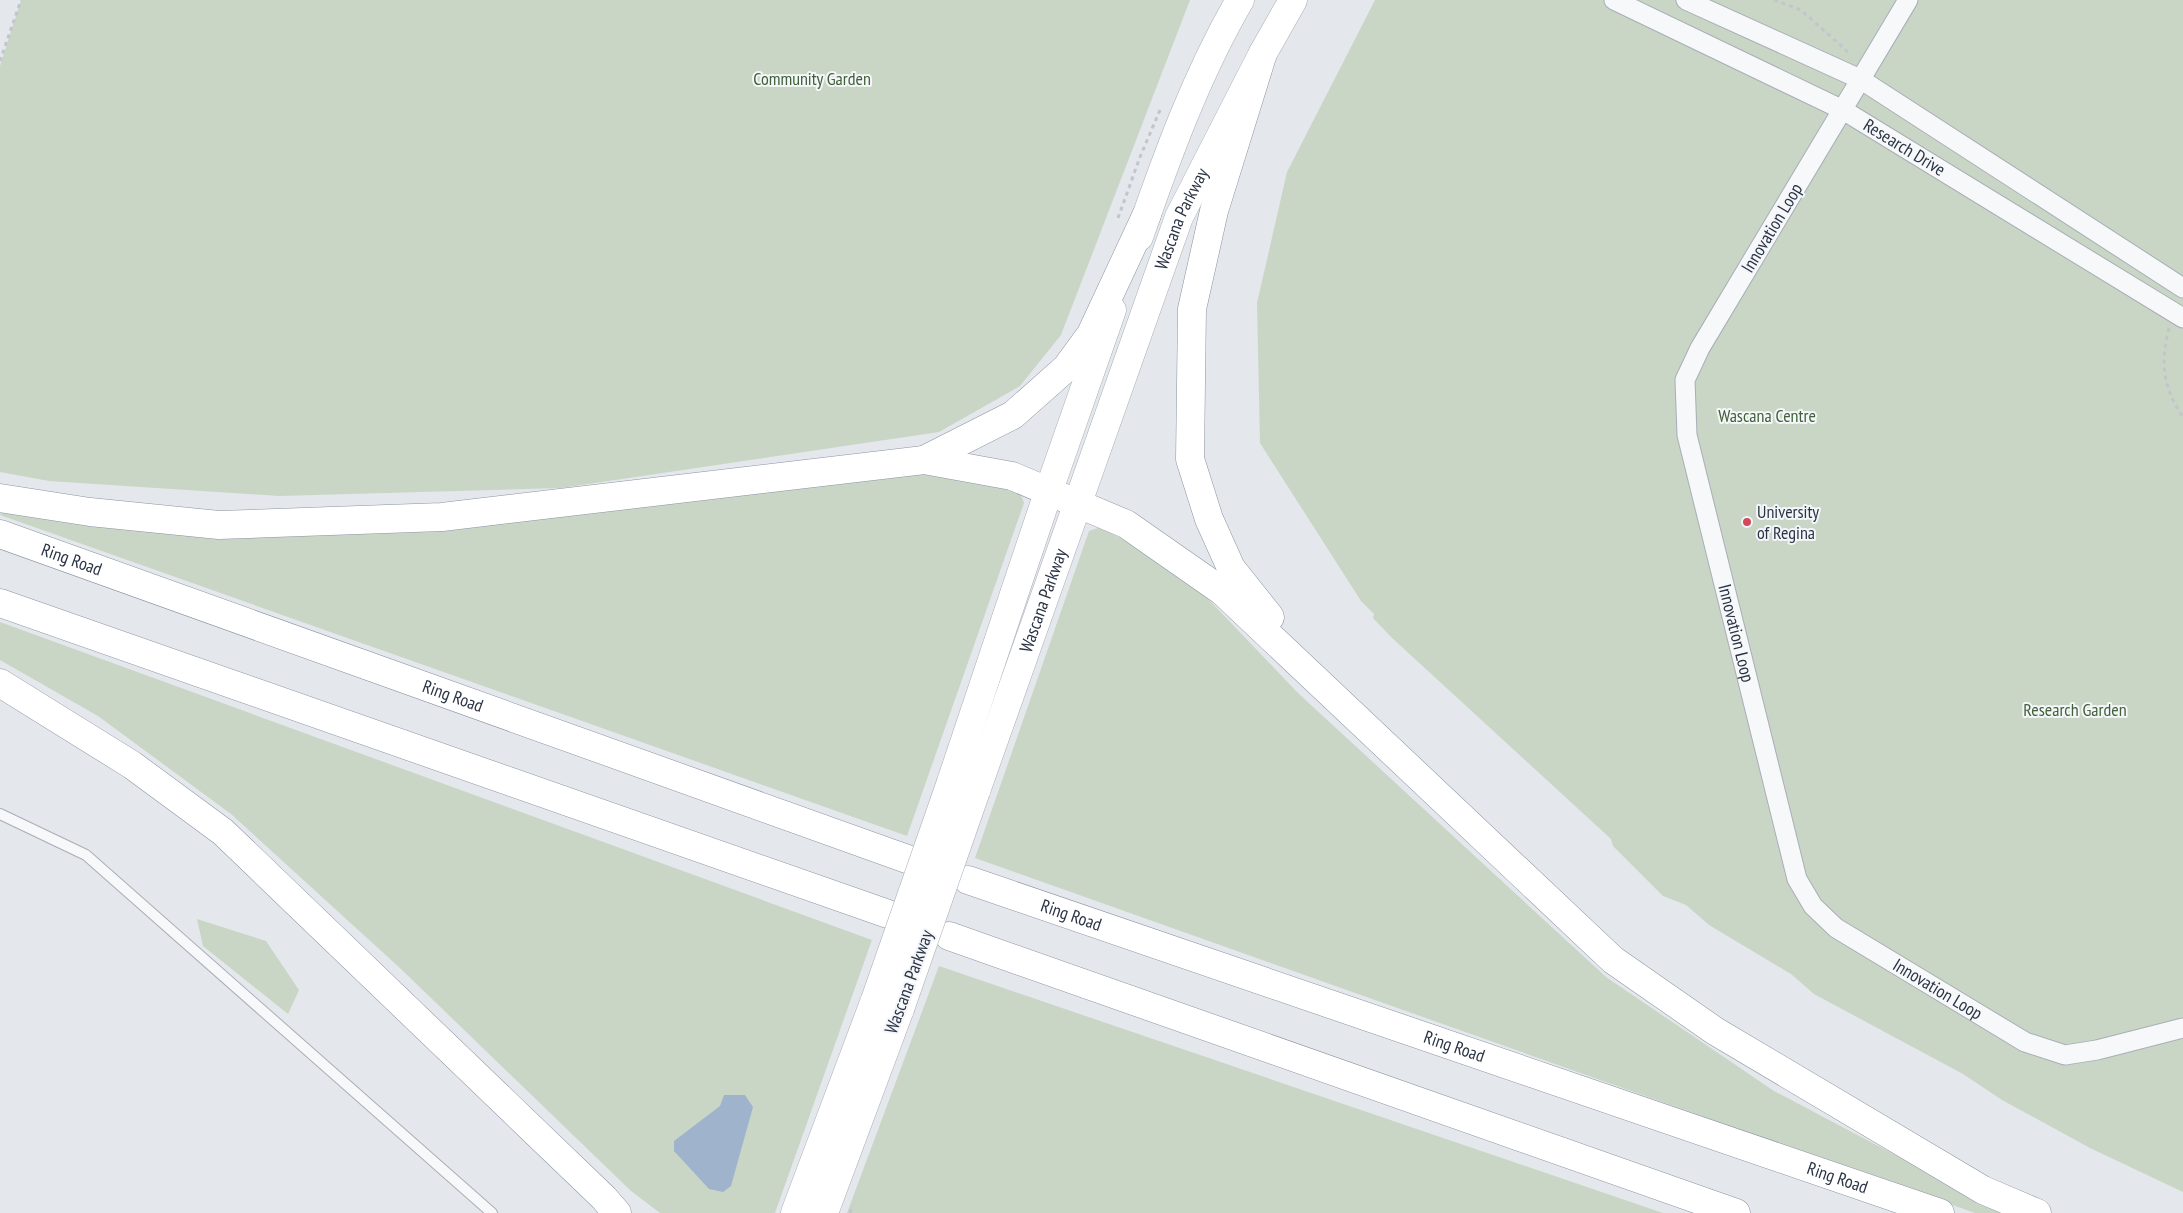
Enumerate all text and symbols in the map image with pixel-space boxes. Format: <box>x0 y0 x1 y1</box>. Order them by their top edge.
park label: Community Garden <box>753 67 871 90</box>
street label: Research Drive <box>1859 113 1950 181</box>
street label: Wascana Parkway <box>1149 164 1213 273</box>
street label: Innovation Loop <box>1736 179 1807 277</box>
park label: Wascana Centre <box>1718 404 1816 427</box>
place label: University of Regina <box>1757 500 1819 544</box>
marker: University of Regina <box>1741 516 1753 528</box>
street label: Ring Road <box>38 538 105 581</box>
street label: Wascana Parkway <box>1014 545 1072 655</box>
street label: Innovation Loop <box>1713 582 1760 685</box>
street label: Ring Road <box>420 674 486 717</box>
park label: Research Garden <box>2023 698 2127 721</box>
street label: Ring Road <box>1038 894 1105 936</box>
street label: Wascana Parkway <box>879 927 938 1037</box>
street label: Innovation Loop <box>1889 953 1987 1025</box>
street label: Ring Road <box>1421 1025 1488 1067</box>
street label: Ring Road <box>1804 1156 1871 1198</box>

